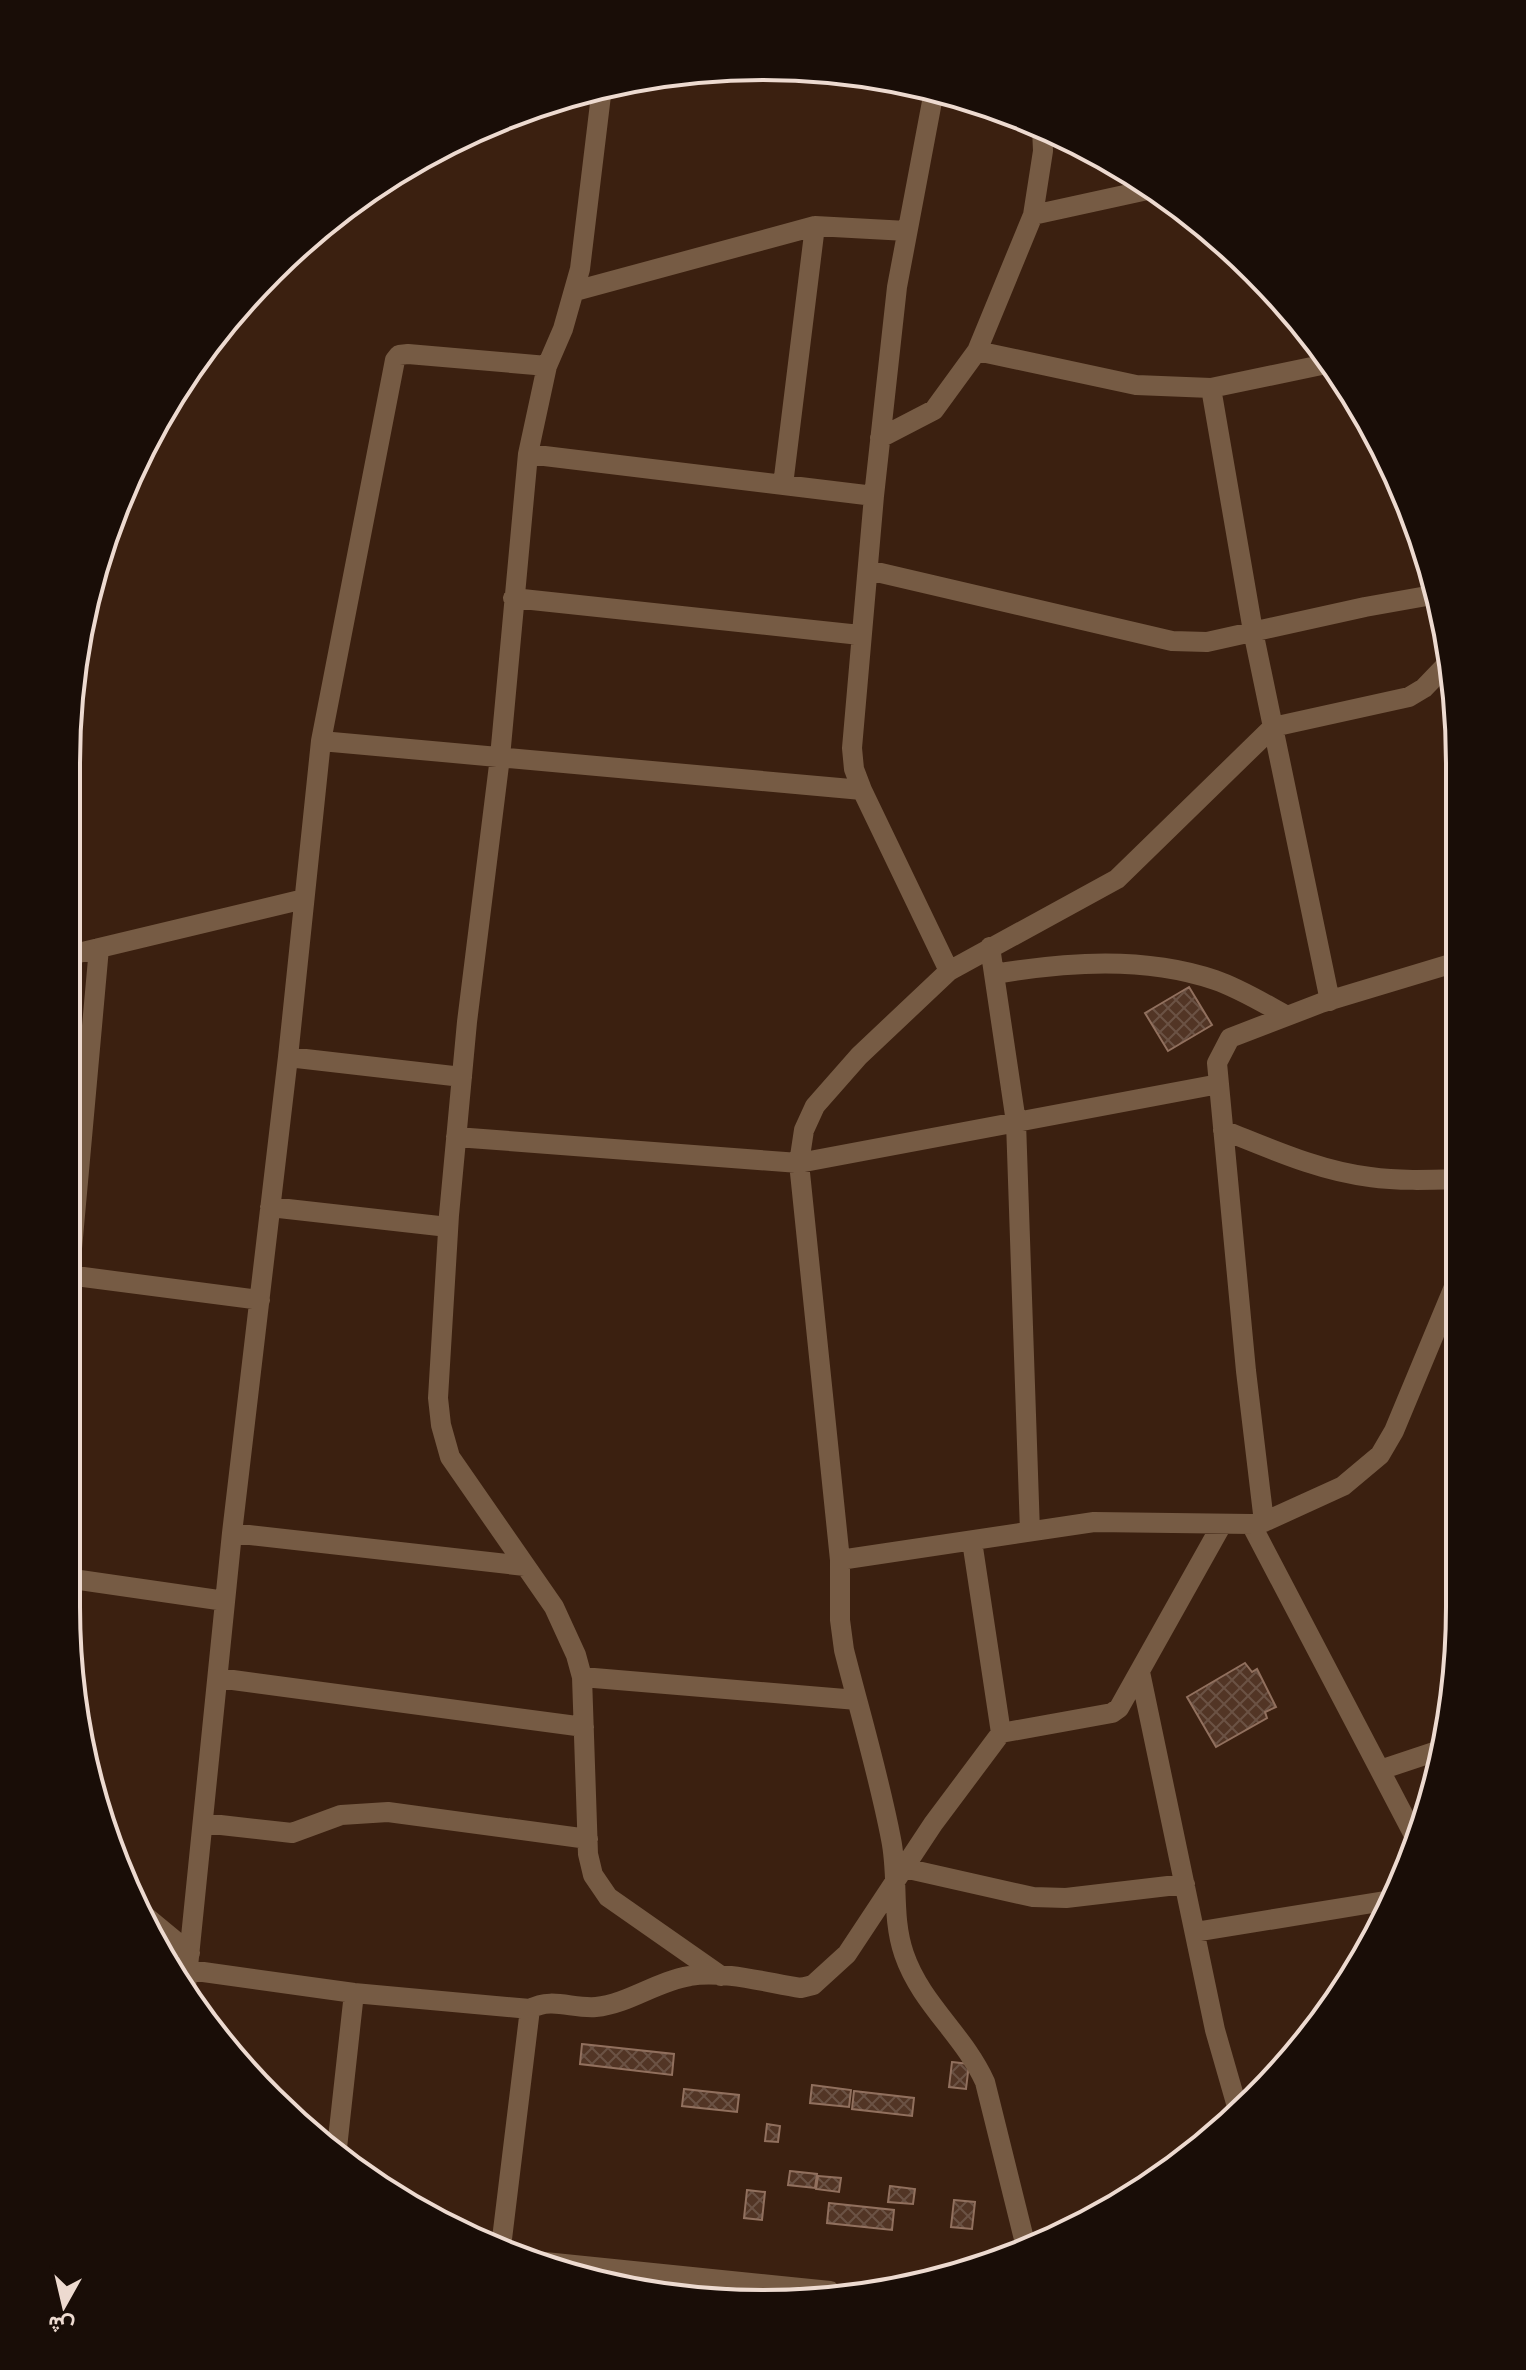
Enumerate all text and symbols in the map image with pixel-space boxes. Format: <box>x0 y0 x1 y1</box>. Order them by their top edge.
north arrow <box>24 2266 104 2346</box>
text: ش <box>46 2310 76 2341</box>

